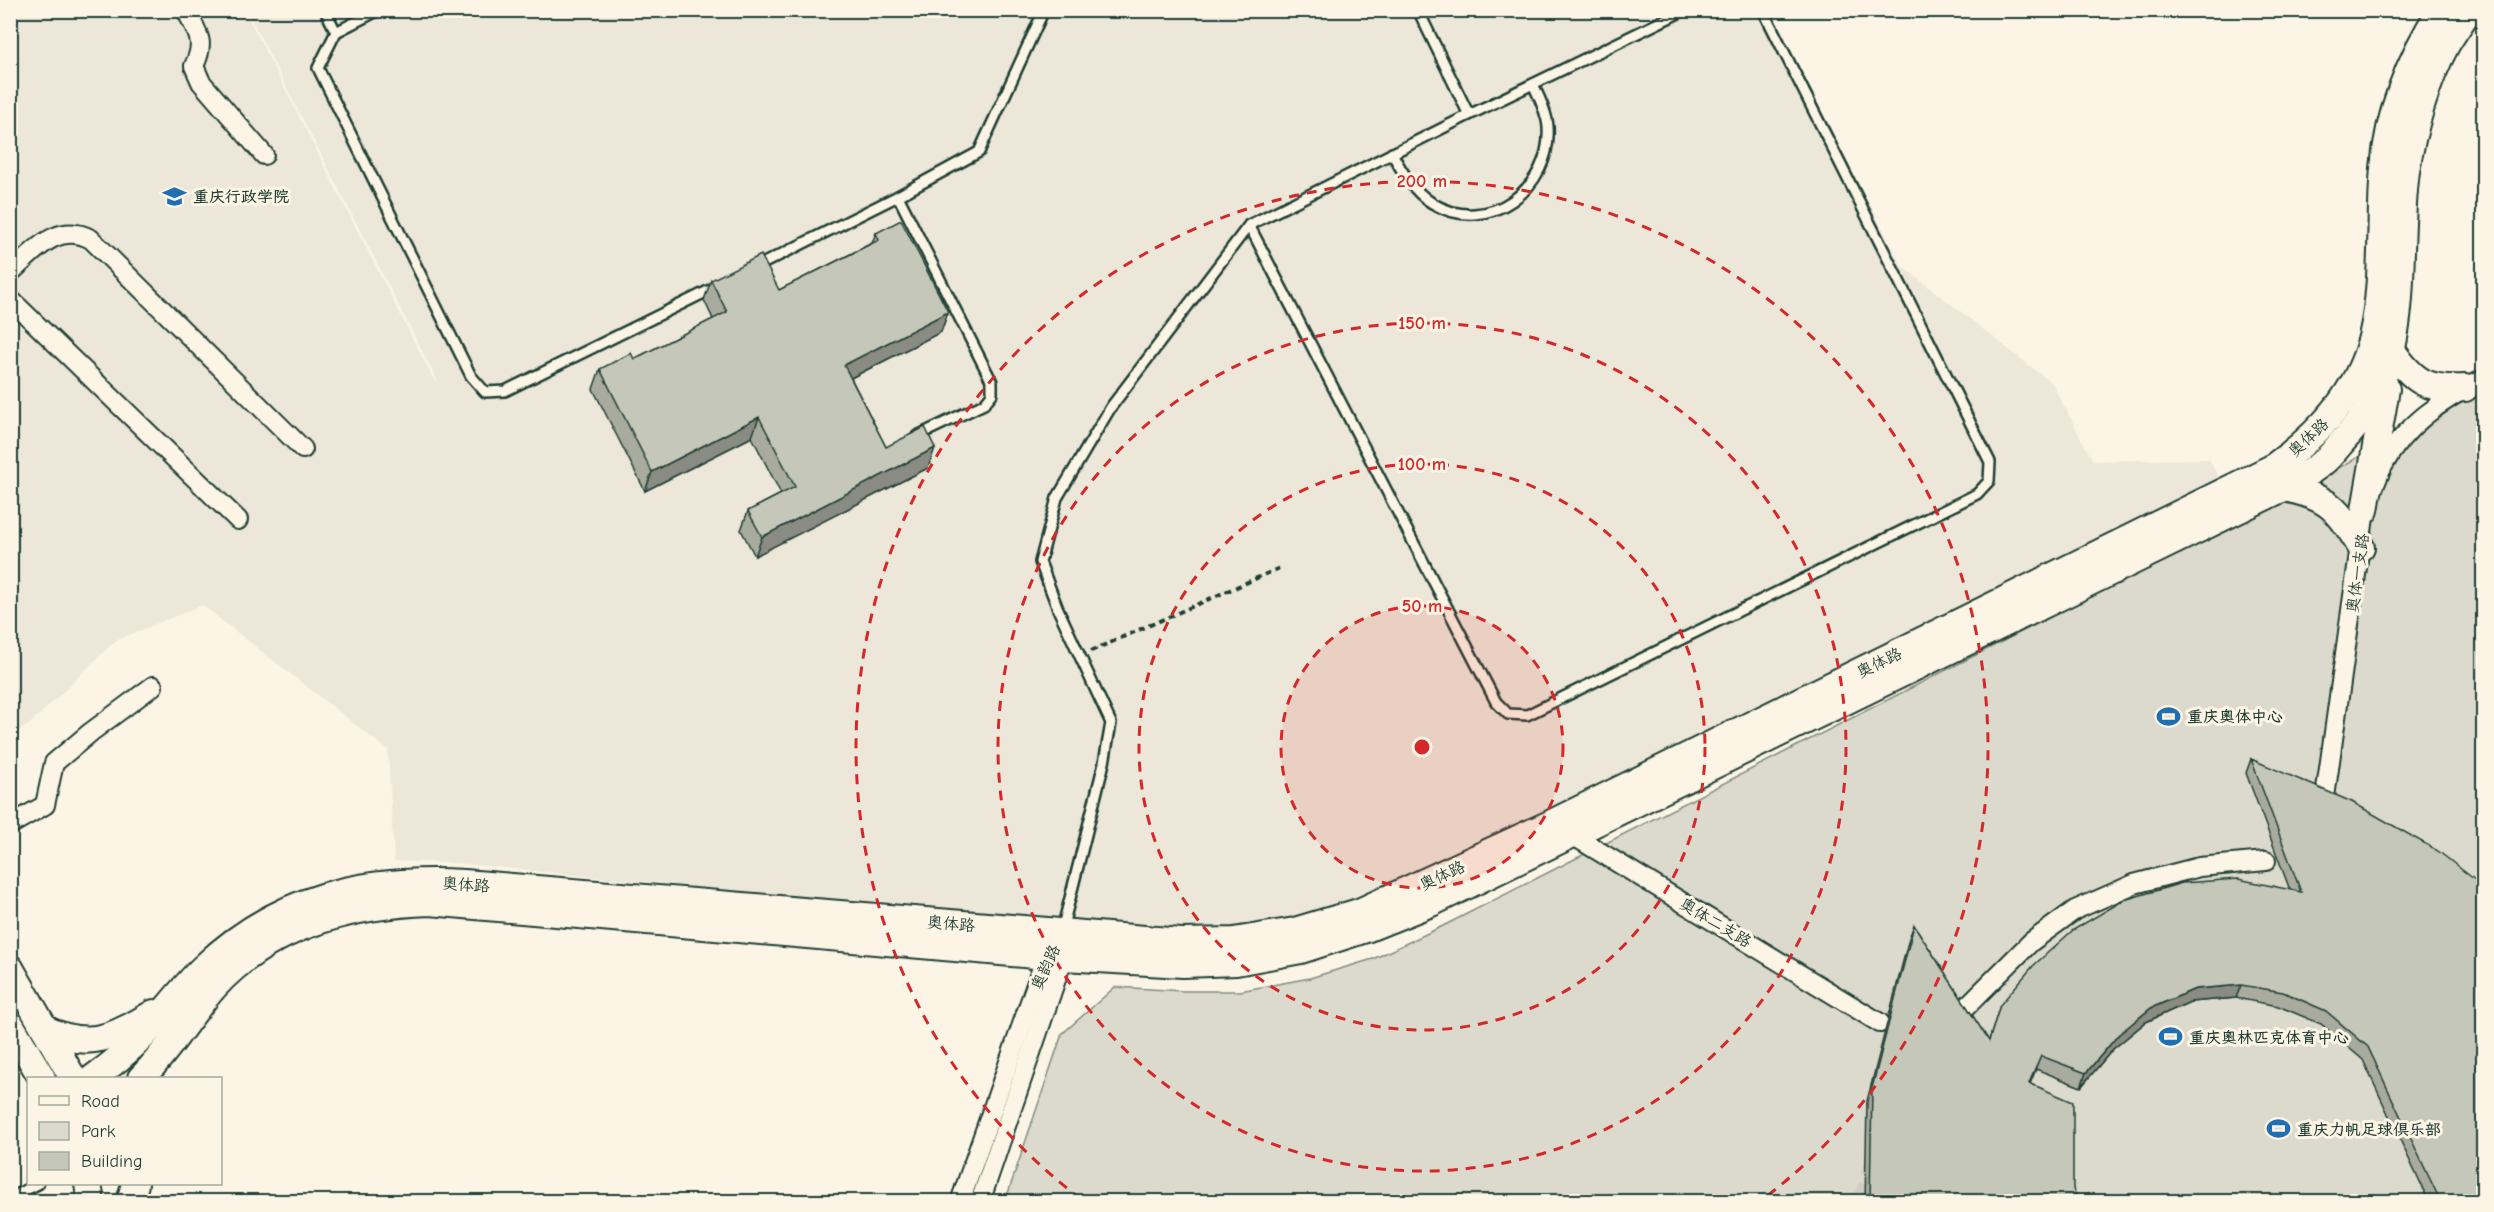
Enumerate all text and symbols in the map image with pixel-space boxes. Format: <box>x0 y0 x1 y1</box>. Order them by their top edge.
text: 200 m <box>1397 171 1447 192</box>
school or university icon: 重庆行政学院 <box>162 183 188 209</box>
place label: 重庆行政学院 <box>193 188 289 206</box>
text: 150 m <box>1398 313 1446 334</box>
street label: 奥体路 <box>2285 415 2332 461</box>
text: 100 m <box>1398 454 1446 475</box>
street label: 奥体一支路 <box>2344 532 2372 614</box>
text: 50 m <box>1402 596 1442 617</box>
street label: 奥体路 <box>1854 644 1905 682</box>
sports icon: 重庆奥体中心 <box>2156 703 2182 729</box>
place label: 重庆奥体中心 <box>2187 708 2283 726</box>
centre of rings <box>1412 737 1432 757</box>
street label: 奥体路 <box>1417 858 1468 894</box>
street label: 奥体路 <box>441 874 491 896</box>
street label: 奥体二支路 <box>1677 895 1754 951</box>
street label: 奥体路 <box>926 913 976 935</box>
street label: 奥韵路 <box>1028 942 1064 993</box>
sports icon: 重庆奥林匹克体育中心 <box>2158 1024 2184 1050</box>
place label: 重庆奥林匹克体育中心 <box>2189 1029 2349 1047</box>
legend <box>27 1077 222 1185</box>
text: Road <box>81 1091 120 1112</box>
sports icon: 重庆力帆足球俱乐部 <box>2266 1116 2292 1142</box>
text: Park <box>81 1121 116 1142</box>
place label: 重庆力帆足球俱乐部 <box>2297 1121 2441 1139</box>
text: Building <box>81 1151 143 1172</box>

